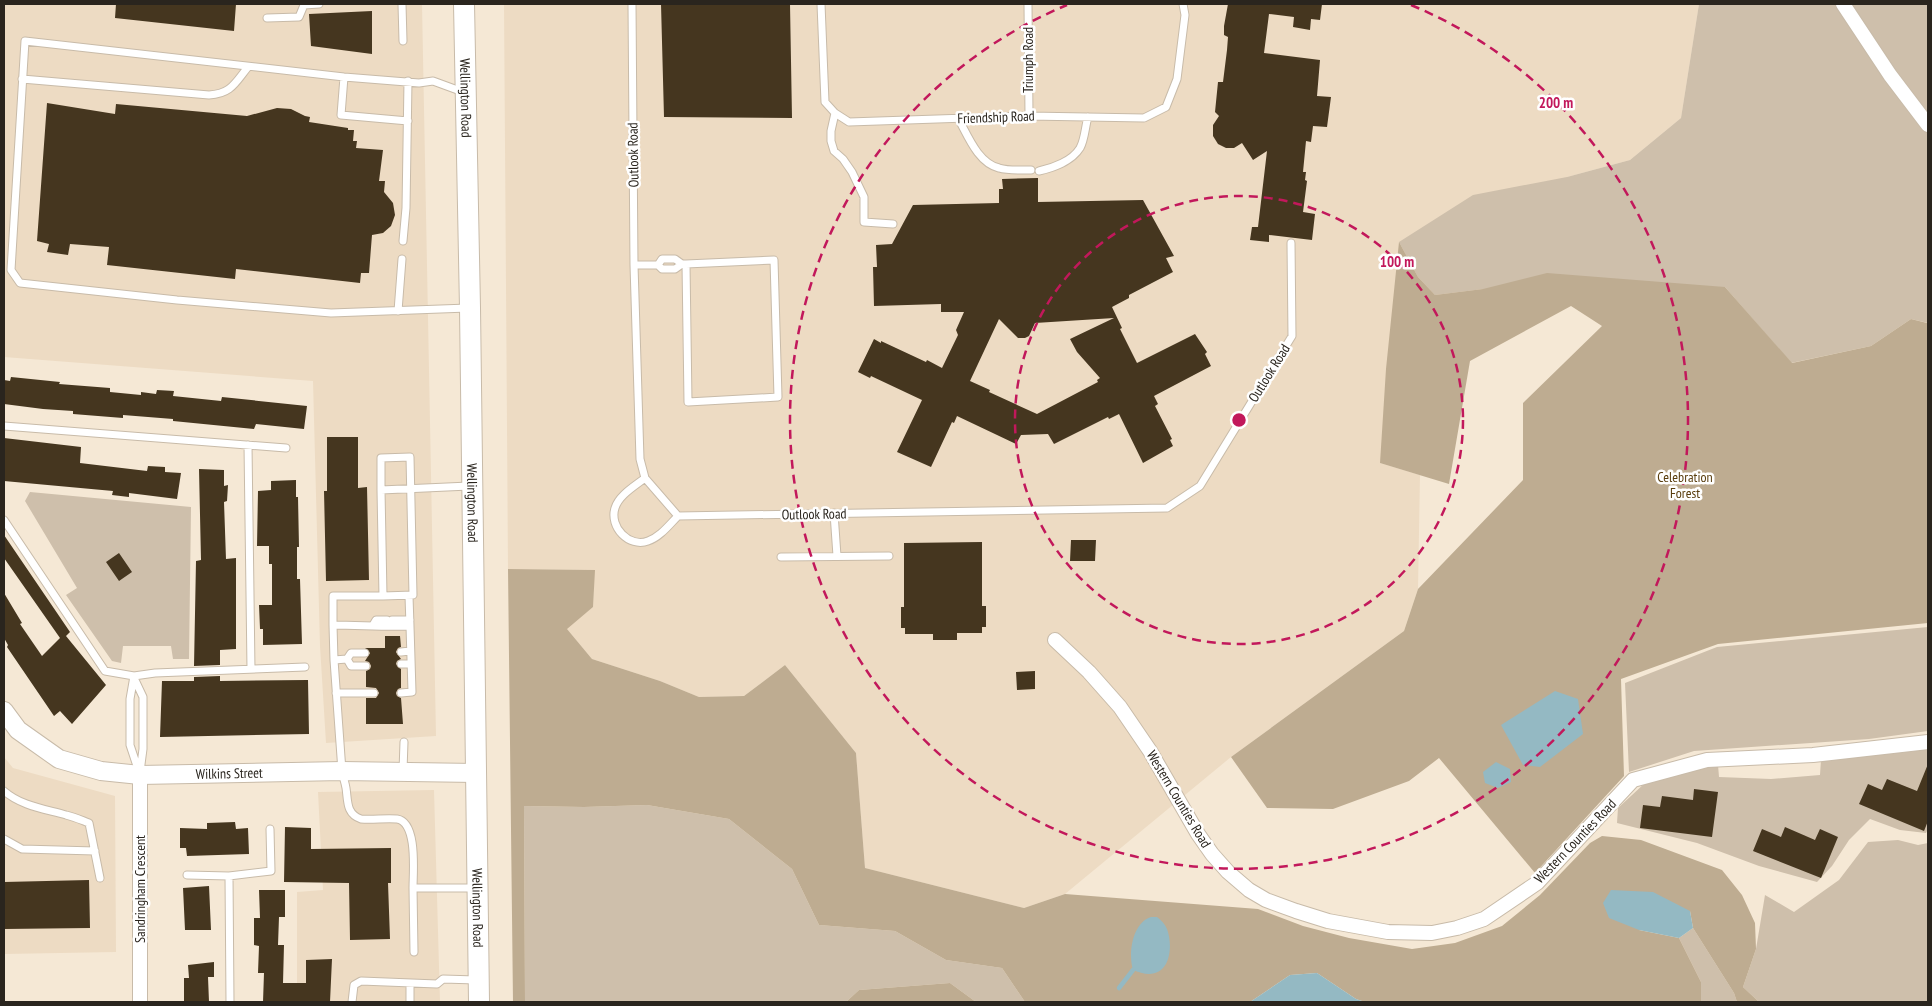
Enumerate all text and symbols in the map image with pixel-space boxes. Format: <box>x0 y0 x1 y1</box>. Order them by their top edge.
street label: Triumph Road <box>1019 27 1037 93</box>
street label: Wellington Road <box>456 58 476 138</box>
text: 200 m <box>1539 93 1573 112</box>
street label: Friendship Road <box>957 107 1035 127</box>
street label: Outlook Road <box>623 122 643 188</box>
text: 100 m <box>1380 252 1414 271</box>
street label: Outlook Road <box>1244 341 1294 405</box>
centre of rings <box>1230 411 1248 429</box>
street label: Wellington Road <box>463 463 482 543</box>
park label: Celebration Forest <box>1657 468 1713 502</box>
street label: Outlook Road <box>781 504 847 524</box>
street label: Western Counties Road <box>1143 747 1215 851</box>
street label: Wilkins Street <box>196 764 263 783</box>
street label: Western Counties Road <box>1530 795 1620 887</box>
street label: Sandringham Crescent <box>131 835 149 943</box>
street label: Wellington Road <box>468 868 487 948</box>

